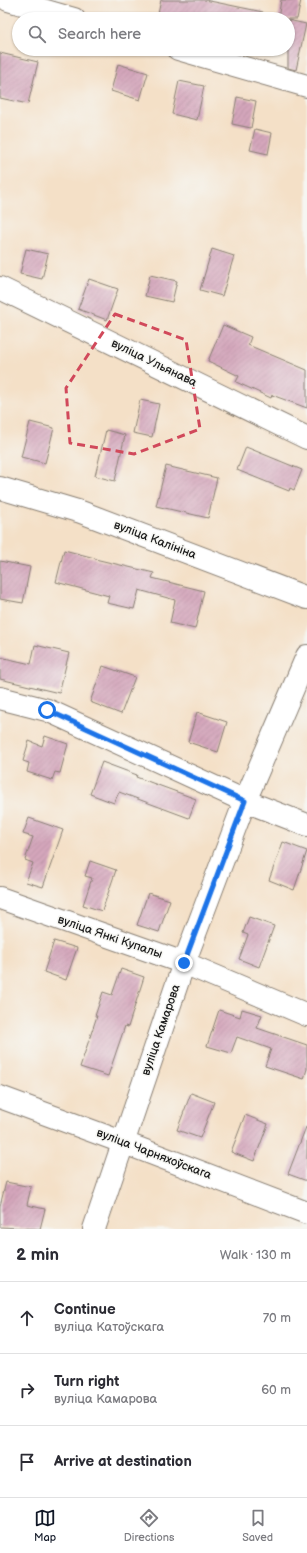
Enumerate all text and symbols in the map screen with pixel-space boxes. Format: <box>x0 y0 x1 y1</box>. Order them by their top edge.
search box <box>12 12 295 56</box>
icon: search <box>26 23 48 45</box>
text: Search here <box>58 25 141 44</box>
street label: вуліца Ульянава <box>109 336 199 390</box>
street label: вуліца Калініна <box>112 517 198 563</box>
route start <box>38 701 56 719</box>
street label: вуліца Янкі Купалы <box>56 912 164 962</box>
route end <box>175 954 193 972</box>
street label: вуліца Камарова <box>138 983 184 1077</box>
street label: вуліца Чарняхоўскага <box>94 1125 214 1183</box>
text: 2 min <box>16 1245 59 1265</box>
text: Walk · 130 m <box>220 1247 291 1263</box>
text: Continue <box>54 1300 116 1319</box>
icon: ahead <box>16 1307 38 1329</box>
text: 70 m <box>263 1310 291 1326</box>
text: вуліца Катоўскага <box>54 1319 164 1335</box>
text: Turn right <box>54 1372 119 1391</box>
icon: right <box>16 1379 38 1401</box>
text: 60 m <box>261 1382 291 1398</box>
text: вуліца Камарова <box>54 1391 157 1407</box>
icon: arrive <box>16 1451 38 1473</box>
text: Arrive at destination <box>54 1452 192 1471</box>
tab: Map <box>34 1507 56 1544</box>
tab: Directions <box>124 1507 174 1544</box>
tab: Saved <box>242 1507 273 1544</box>

